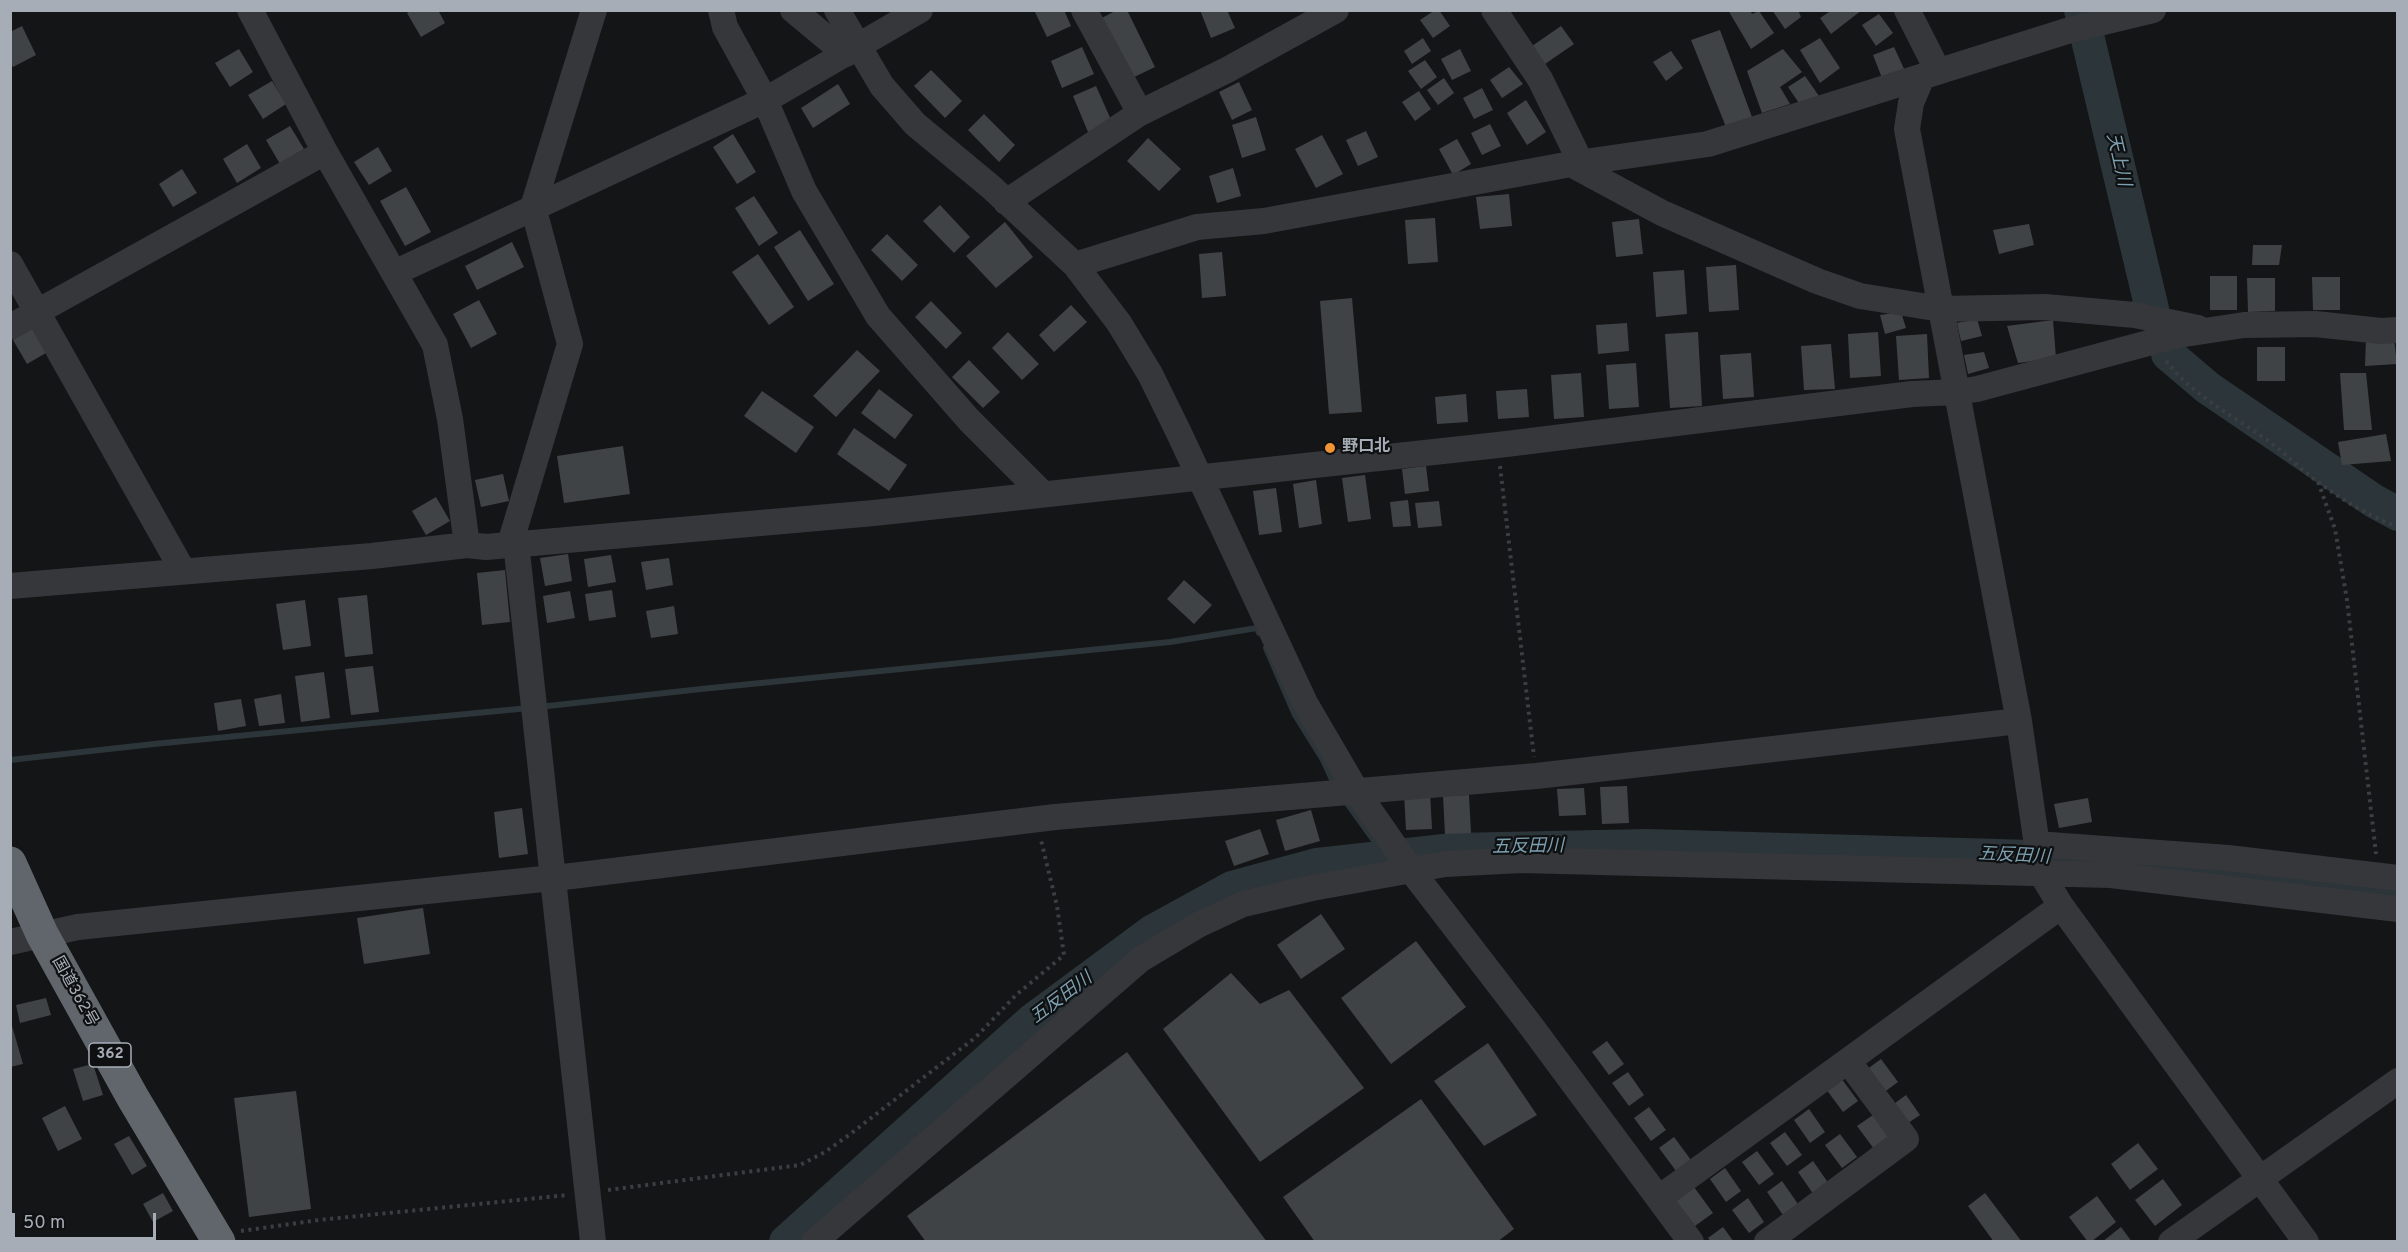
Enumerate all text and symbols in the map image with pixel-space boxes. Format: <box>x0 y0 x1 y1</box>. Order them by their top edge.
water label: 天上川 <box>2100 131 2134 189</box>
place label: 野口北 <box>1342 438 1390 458</box>
marker: 野口北 <box>1323 441 1337 455</box>
water label: 五反田川 <box>1492 837 1564 859</box>
water label: 五反田川 <box>1977 844 2051 870</box>
street label: 国道362号 <box>47 954 101 1030</box>
water label: 五反田川 <box>1027 969 1097 1029</box>
road number: 362 <box>89 1043 131 1067</box>
scale bar <box>15 1201 159 1239</box>
text: 50 m <box>23 1212 65 1235</box>

